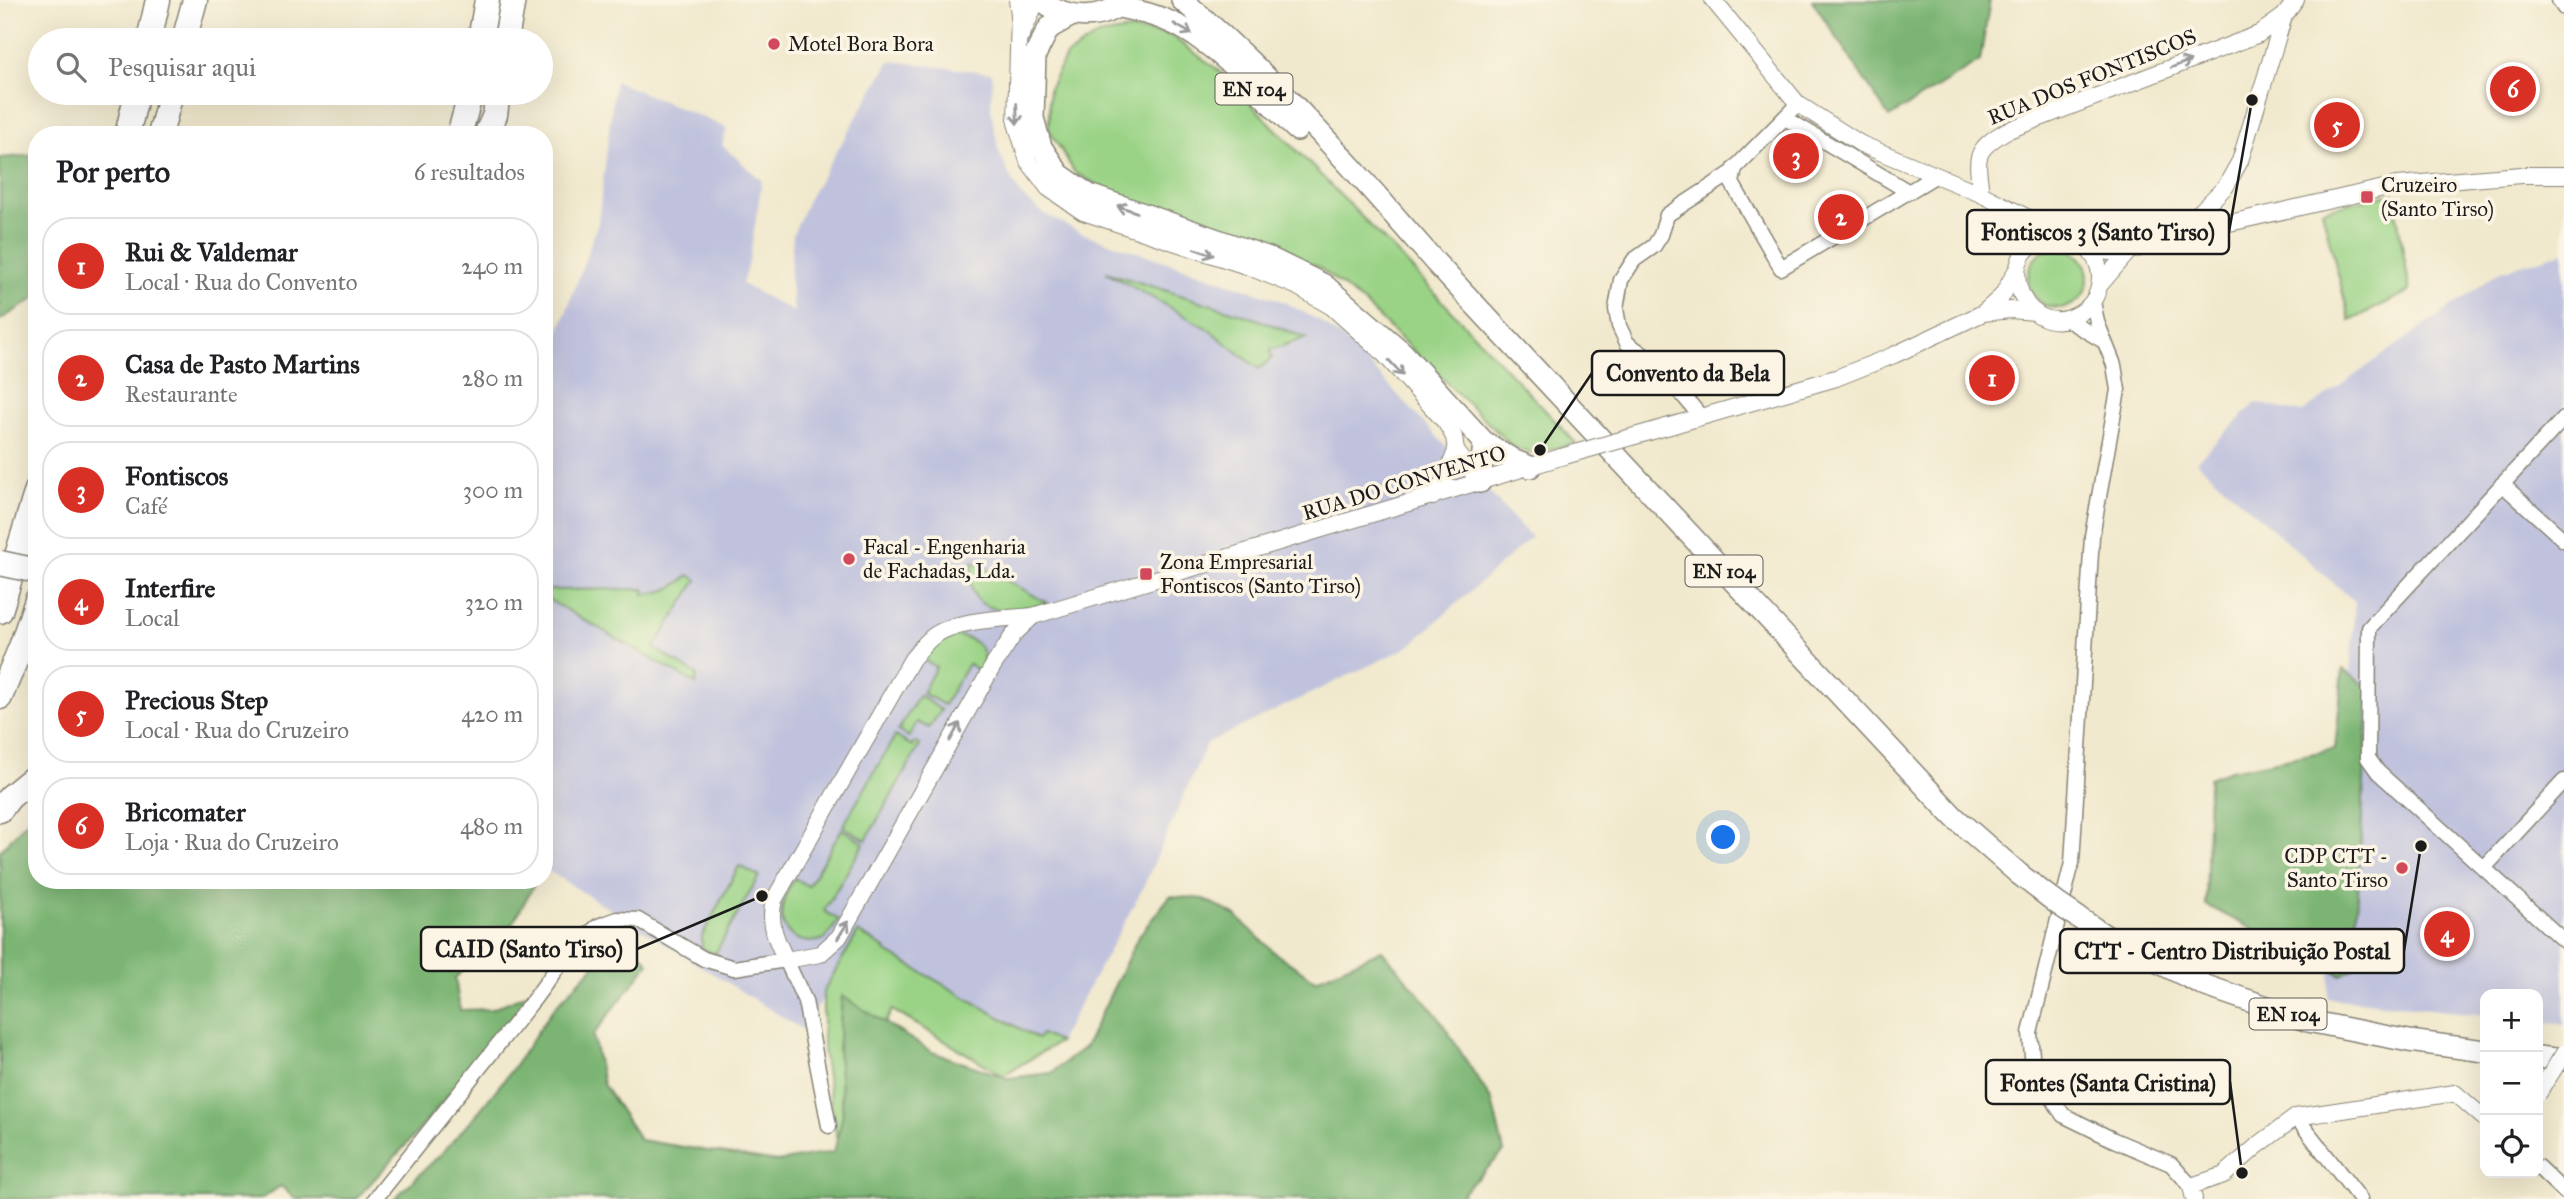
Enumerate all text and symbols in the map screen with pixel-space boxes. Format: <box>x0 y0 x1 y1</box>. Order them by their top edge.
one-way arrow <box>1172 22 1192 36</box>
street label: RUA DOS FONTISCOS <box>1984 23 2200 131</box>
search box <box>28 28 553 105</box>
place label: Motel Bora Bora <box>788 31 934 57</box>
marker: Motel Bora Bora <box>766 36 782 52</box>
icon: search <box>52 48 90 86</box>
text: Pesquisar aqui <box>108 51 256 83</box>
one-way arrow <box>2169 56 2191 69</box>
pin: 6 <box>2490 63 2536 115</box>
road number: EN 104 <box>1216 74 1292 104</box>
pin: 5 <box>2314 99 2360 151</box>
one-way arrow <box>1010 102 1023 125</box>
pin: 3 <box>1773 130 1819 182</box>
text: Por perto <box>56 154 170 190</box>
text: 6 resultados <box>414 158 525 186</box>
place label: Cruzeiro (Santo Tirso) <box>2381 172 2494 222</box>
marker: Cruzeiro (Santo Tirso) <box>2359 189 2375 205</box>
pin: 2 <box>1818 191 1864 243</box>
one-way arrow <box>1116 202 1138 214</box>
callout: Fontiscos 3 (Santo Tirso) <box>1967 210 2229 254</box>
text: Fontiscos 3 (Santo Tirso) <box>1981 218 2215 247</box>
text: Rui & Valdemar <box>125 236 298 268</box>
one-way arrow <box>1193 247 1215 259</box>
text: 1 <box>76 252 86 280</box>
text: 240 m <box>461 252 523 280</box>
text: Local · Rua do Convento <box>125 268 358 296</box>
text: Casa de Pasto Martins <box>125 348 360 380</box>
callout: Convento da Bela <box>1592 351 1784 395</box>
pin: 1 <box>1969 352 2015 404</box>
one-way arrow <box>1387 358 1403 376</box>
text: Convento da Bela <box>1606 359 1771 387</box>
text: 2 <box>75 364 87 392</box>
text: 280 m <box>462 364 523 392</box>
text: Restaurante <box>125 380 238 408</box>
street label: RUA DO CONVENTO <box>1299 440 1509 526</box>
text: Fontiscos <box>125 460 228 492</box>
text: 3 <box>76 476 86 504</box>
text: 300 m <box>463 476 523 504</box>
text: Café <box>125 492 168 520</box>
place label: Facal - Engenharia de Fachadas, Lda. <box>863 534 1026 584</box>
place label: Zona Empresarial Fontiscos (Santo Tirso) <box>1160 549 1361 599</box>
marker: Facal - Engenharia de Fachadas, Lda. <box>841 551 857 567</box>
road number: EN 104 <box>1686 556 1762 586</box>
marker: Zona Empresarial Fontiscos (Santo Tirso) <box>1138 566 1154 582</box>
text: Interfire <box>125 572 215 604</box>
text: 4 <box>75 588 87 616</box>
text: 320 m <box>465 588 523 616</box>
text: Local <box>125 604 179 632</box>
text: Precious Step <box>125 684 268 716</box>
text: 5 <box>76 700 86 728</box>
text: 420 m <box>461 700 523 728</box>
text: Local · Rua do Cruzeiro <box>125 716 349 744</box>
one-way arrow <box>948 722 962 742</box>
text: Bricomater <box>125 796 246 828</box>
text: 6 <box>75 812 87 840</box>
text: 480 m <box>460 812 523 840</box>
your location <box>1706 820 1740 854</box>
text: Loja · Rua do Cruzeiro <box>125 828 339 856</box>
place label: CDP CTT - Santo Tirso <box>2284 843 2388 893</box>
marker: CDP CTT - Santo Tirso <box>2394 860 2410 876</box>
pin: 4 <box>2424 908 2470 960</box>
one-way arrow <box>836 920 850 940</box>
callout: CAID (Santo Tirso) <box>421 927 637 971</box>
callout: CTT - Centro Distribuição Postal <box>2060 929 2404 973</box>
text: CAID (Santo Tirso) <box>435 935 623 964</box>
text: CTT - Centro Distribuição Postal <box>2074 937 2391 966</box>
map controls <box>2480 989 2543 1178</box>
button: + <box>2480 989 2543 1052</box>
road number: EN 104 <box>2250 998 2326 1030</box>
button: − <box>2480 1052 2543 1115</box>
callout: Fontes (Santa Cristina) <box>1986 1060 2230 1104</box>
text: Fontes (Santa Cristina) <box>2000 1069 2216 1098</box>
button: locate <box>2480 1115 2543 1178</box>

